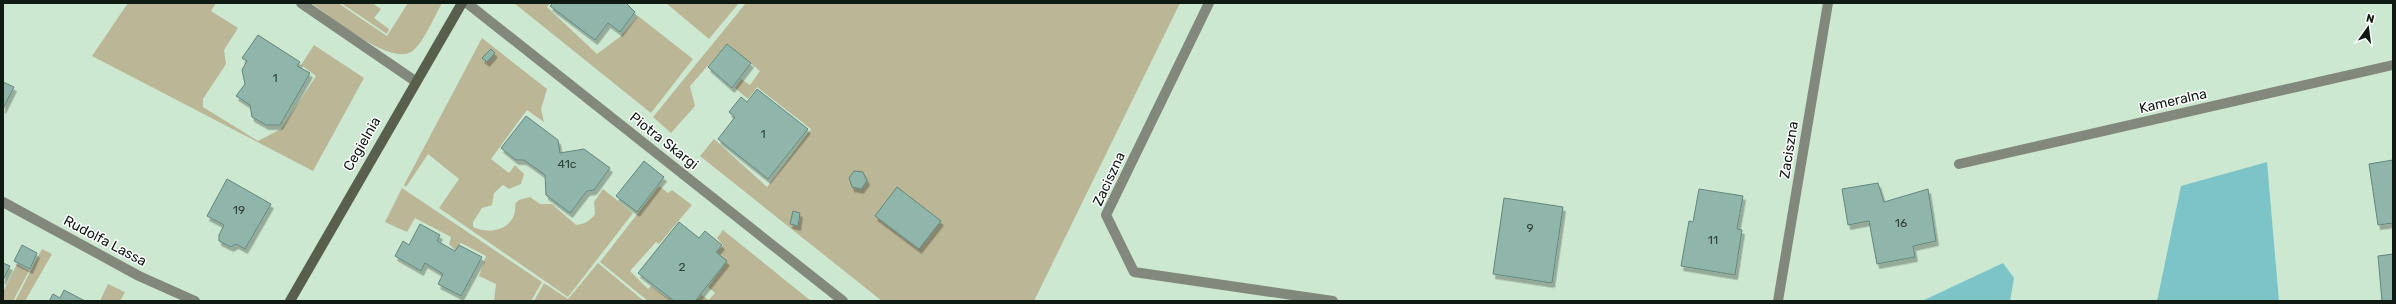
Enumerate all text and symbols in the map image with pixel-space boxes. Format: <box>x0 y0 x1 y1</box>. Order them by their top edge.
north arrow <box>2348 8 2388 48</box>
text: N <box>2365 12 2376 26</box>
house number: 1 <box>272 71 278 85</box>
street label: Kameralna <box>2138 85 2208 117</box>
street label: Piotra Skargi <box>626 109 702 173</box>
street label: Cegielnia <box>340 114 384 174</box>
street label: Zaciszna <box>1776 120 1802 180</box>
house number: 1 <box>760 127 766 141</box>
street label: Zaciszna <box>1089 149 1129 209</box>
house number: 41c <box>558 157 577 171</box>
house number: 19 <box>233 203 245 217</box>
street label: Rudolfa Lassa <box>61 212 149 270</box>
house number: 16 <box>1895 216 1907 230</box>
house number: 9 <box>1526 221 1534 235</box>
house number: 11 <box>1708 233 1718 247</box>
house number: 2 <box>678 260 686 274</box>

